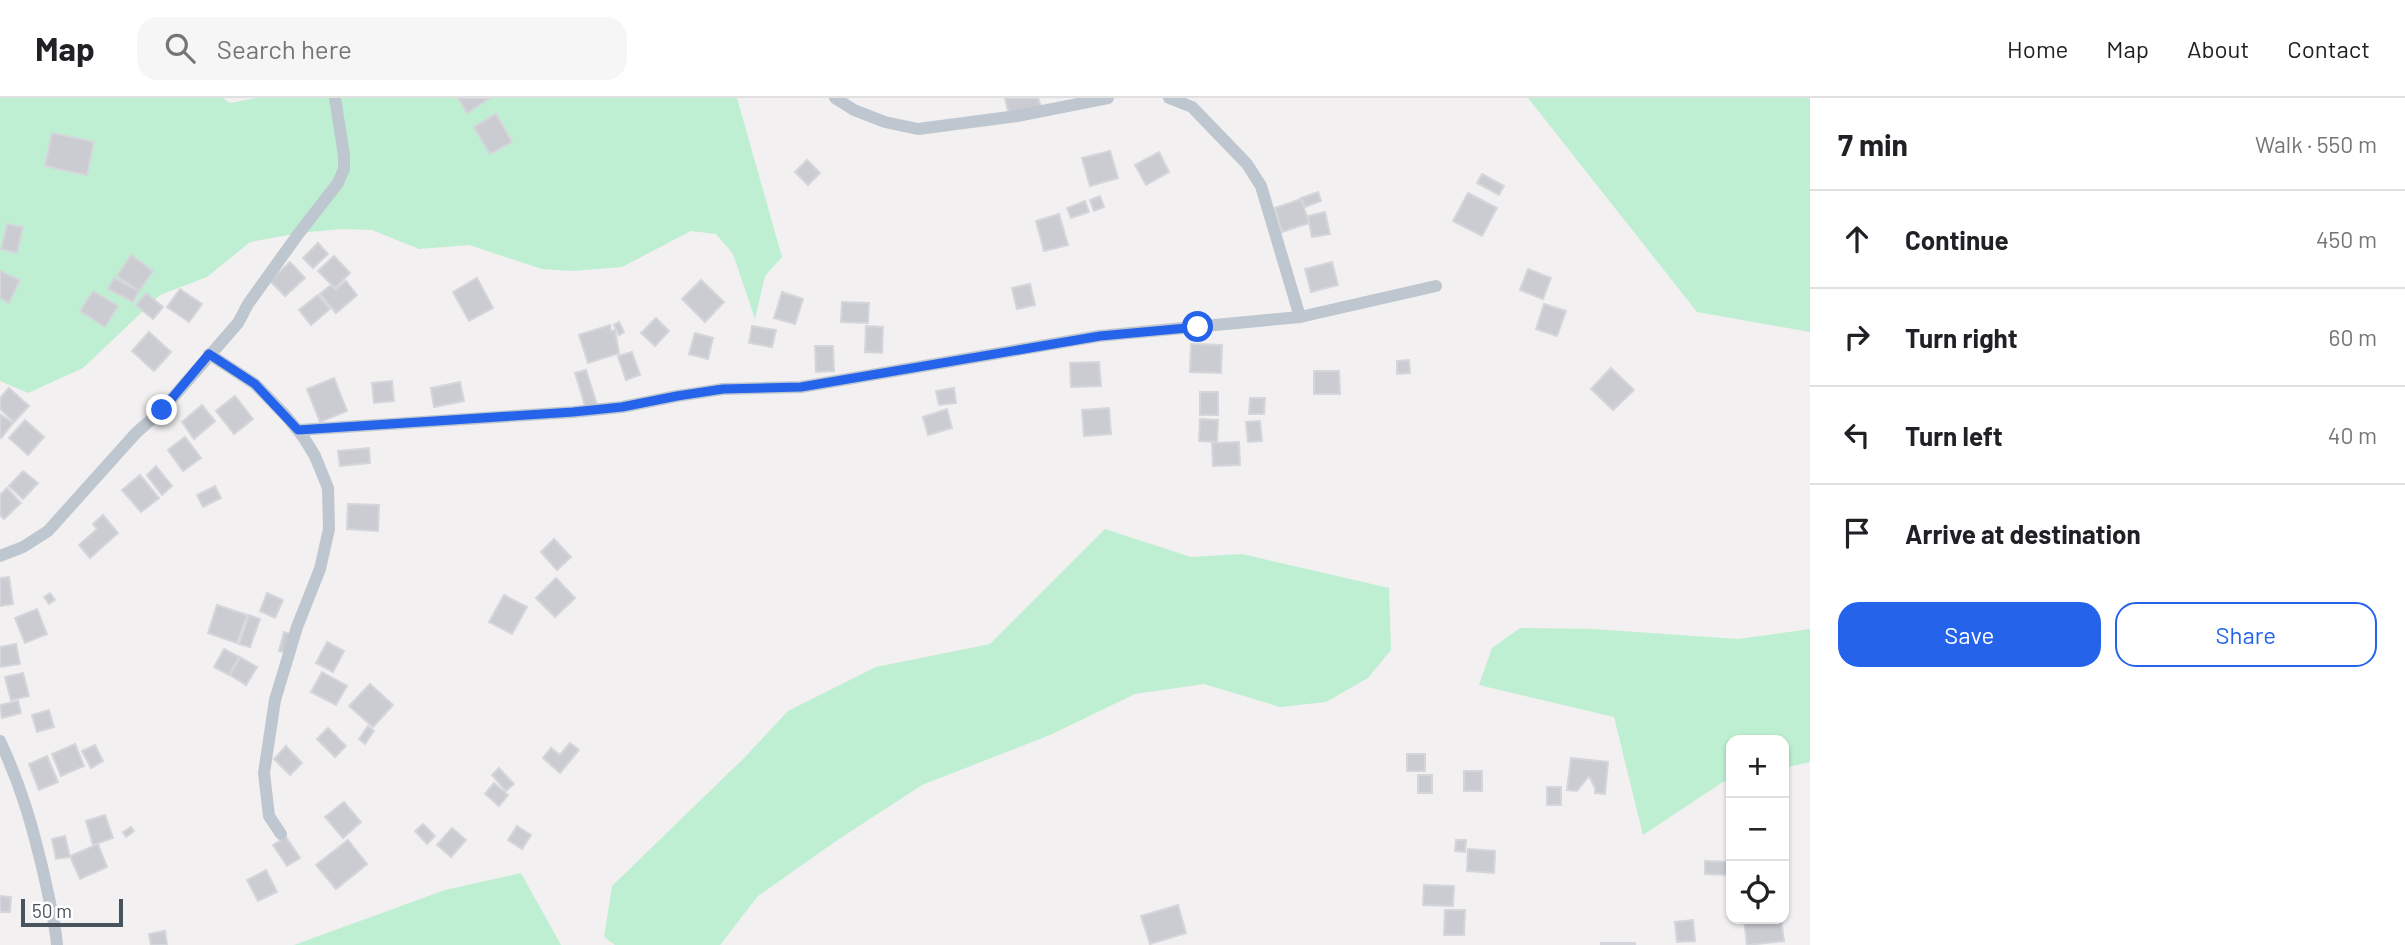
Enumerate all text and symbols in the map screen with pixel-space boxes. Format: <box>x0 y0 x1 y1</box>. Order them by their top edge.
search box <box>137 17 627 80</box>
text: Map <box>35 28 95 68</box>
icon: search <box>161 29 199 67</box>
text: Search here <box>217 33 352 64</box>
text: Home <box>2007 34 2068 63</box>
text: Map <box>2106 34 2149 63</box>
text: About <box>2187 34 2249 63</box>
text: Contact <box>2287 34 2370 63</box>
text: 7 min <box>1838 126 1908 162</box>
text: Walk · 550 m <box>2255 130 2377 158</box>
icon: ahead <box>1838 220 1876 258</box>
text: Continue <box>1905 224 2009 255</box>
text: 450 m <box>2316 225 2377 253</box>
route start <box>1182 311 1213 342</box>
icon: right <box>1838 318 1876 356</box>
text: Turn right <box>1905 322 2018 353</box>
text: 60 m <box>2329 323 2377 351</box>
route end <box>146 394 177 425</box>
icon: left <box>1838 416 1876 454</box>
text: Turn left <box>1905 420 2003 451</box>
text: 40 m <box>2328 421 2377 449</box>
icon: arrive <box>1838 514 1876 552</box>
text: Arrive at destination <box>1905 518 2141 549</box>
button: Save <box>1838 602 2101 667</box>
button: Share <box>2115 602 2377 667</box>
map controls <box>1726 735 1789 924</box>
button: + <box>1726 735 1789 798</box>
button: − <box>1726 798 1789 861</box>
button: locate <box>1726 861 1789 924</box>
scale bar <box>21 896 122 928</box>
text: 50 m <box>32 899 72 922</box>

